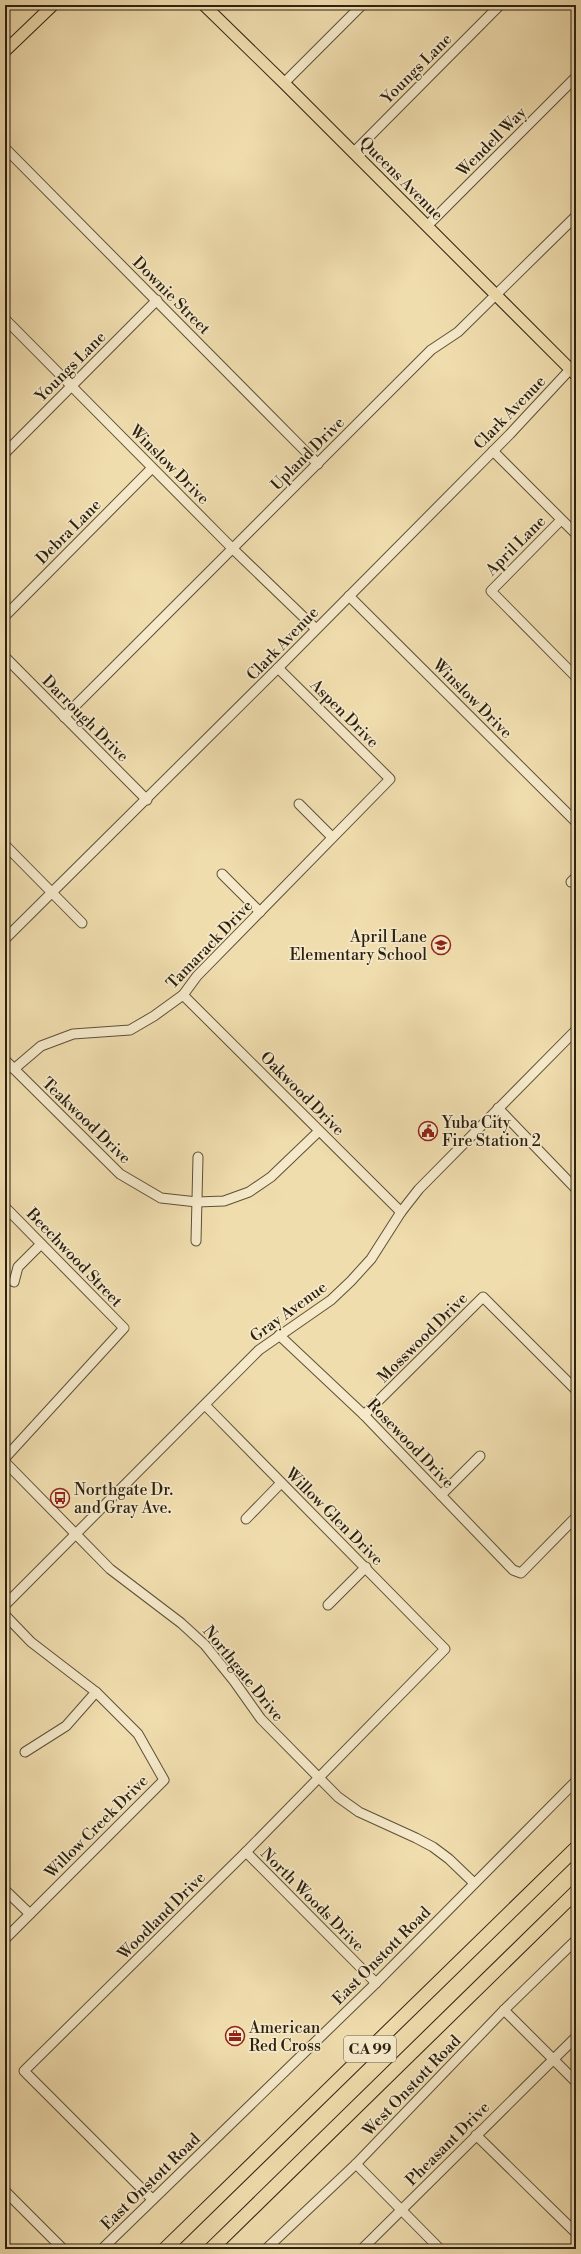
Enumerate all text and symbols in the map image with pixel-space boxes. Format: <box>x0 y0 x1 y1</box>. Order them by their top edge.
street label: Youngs Lane <box>376 29 456 109</box>
street label: Wendell Way <box>452 103 531 181</box>
street label: Queens Avenue <box>355 133 447 225</box>
street label: Downie Street <box>128 253 215 339</box>
street label: Youngs Lane <box>30 327 110 407</box>
street label: Clark Avenue <box>470 372 550 454</box>
street label: Upland Drive <box>267 413 349 495</box>
street label: Winslow Drive <box>125 420 213 509</box>
street label: Debra Lane <box>32 495 106 569</box>
street label: April Lane <box>481 511 550 581</box>
street label: Clark Avenue <box>243 603 323 685</box>
street label: Winslow Drive <box>428 654 516 743</box>
street label: Darrough Drive <box>38 671 133 766</box>
street label: Aspen Drive <box>305 675 383 752</box>
street label: Tamarack Drive <box>162 896 257 993</box>
place label: April Lane Elementary School <box>290 927 427 965</box>
school or university icon: April Lane Elementary School <box>430 934 452 956</box>
street label: Oakwood Drive <box>256 1047 349 1140</box>
street label: Teakwood Drive <box>38 1073 135 1168</box>
place label: Yuba City Fire Station 2 <box>441 1113 541 1151</box>
public building icon: Yuba City Fire Station 2 <box>417 1120 439 1142</box>
street label: Beechwood Street <box>21 1203 127 1311</box>
street label: Gray Avenue <box>246 1277 331 1346</box>
street label: Mosswood Drive <box>373 1288 472 1387</box>
street label: Rosewood Drive <box>362 1395 458 1493</box>
street label: Willow Glen Drive <box>281 1463 387 1570</box>
place label: Northgate Dr. and Gray Ave. <box>74 1480 173 1518</box>
bus stop icon: Northgate Dr. and Gray Ave. <box>49 1487 71 1509</box>
street label: Northgate Drive <box>198 1622 288 1726</box>
street label: Willow Creek Drive <box>40 1771 153 1883</box>
street label: North Woods Drive <box>256 1844 368 1956</box>
street label: Woodland Drive <box>113 1868 210 1964</box>
street label: East Onstott Road <box>328 1902 435 2009</box>
place label: American Red Cross <box>248 2018 321 2056</box>
office icon: American Red Cross <box>224 2025 246 2047</box>
street label: West Onstott Road <box>358 2031 465 2141</box>
road number: CA 99 <box>344 2036 396 2062</box>
street label: Pheasant Drive <box>401 2097 494 2190</box>
street label: East Onstott Road <box>97 2129 205 2234</box>

